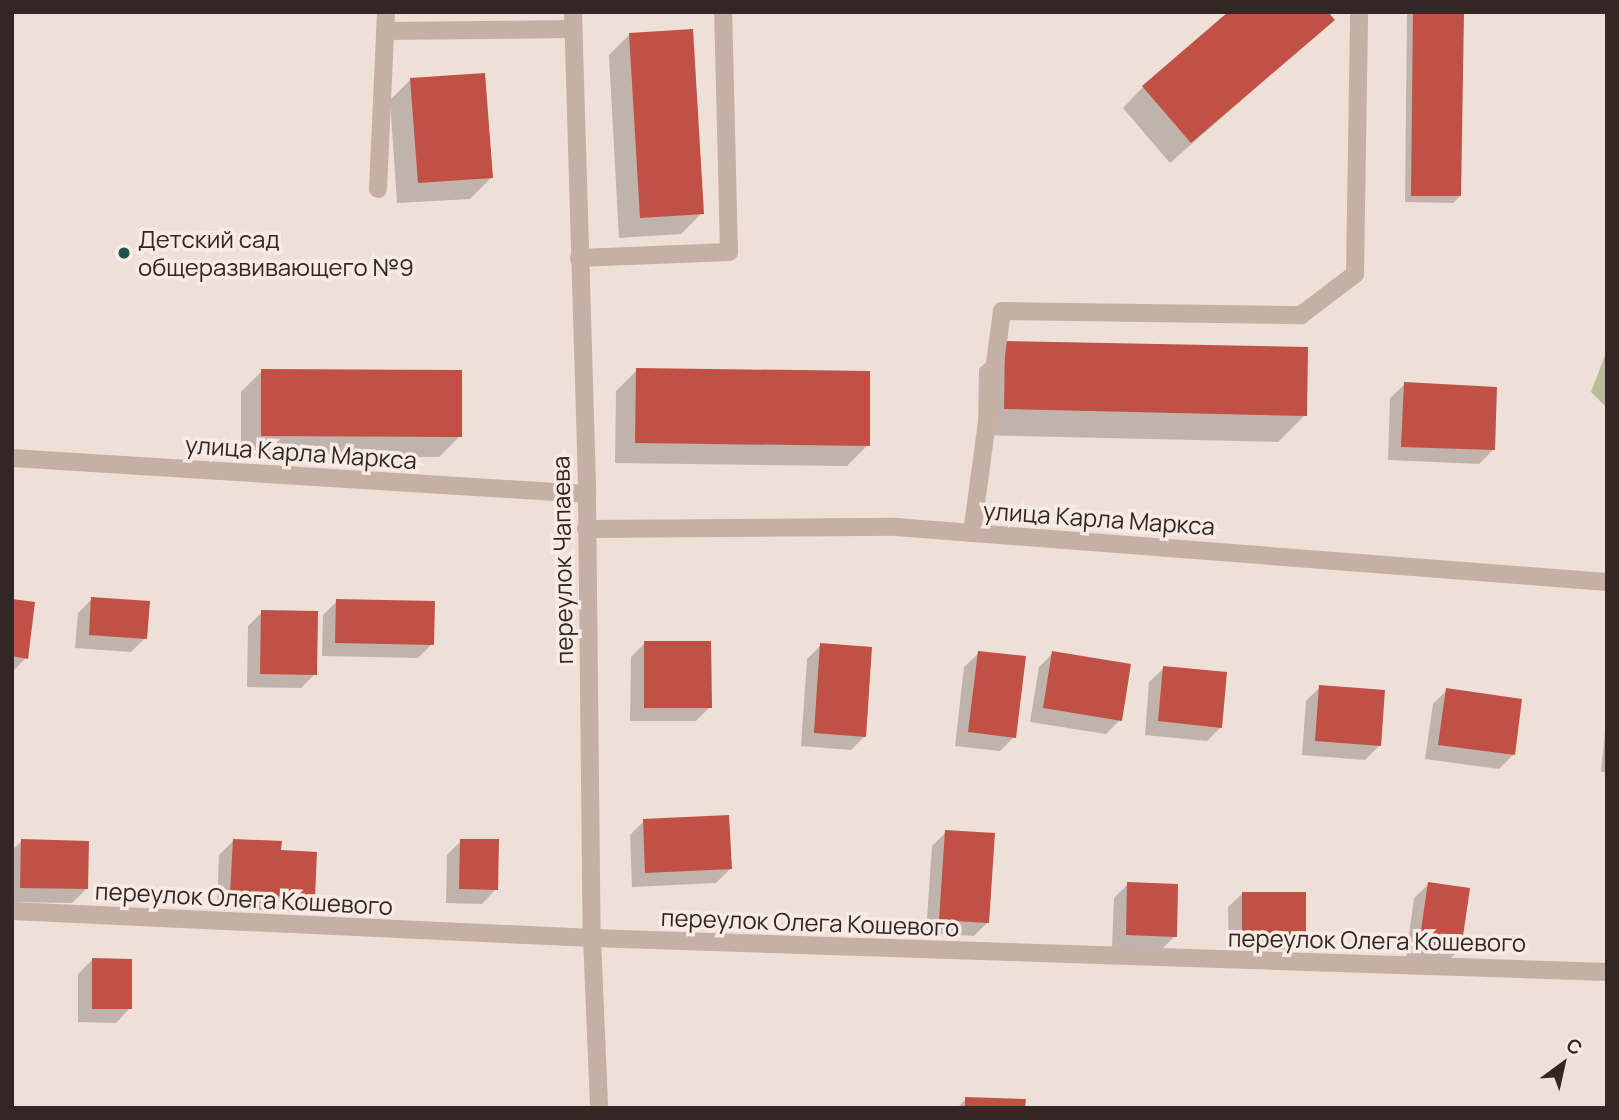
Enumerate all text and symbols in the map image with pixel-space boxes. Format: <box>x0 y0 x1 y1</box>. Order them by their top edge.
place label: Детский сад общеразвивающего №9 <box>138 225 414 281</box>
marker: Детский сад общеразвивающего №9 <box>116 245 132 261</box>
street label: улица Карла Маркса <box>184 430 418 474</box>
street label: переулок Чапаева <box>546 455 578 665</box>
street label: улица Карла Маркса <box>982 496 1216 540</box>
street label: переулок Олега Кошевого <box>94 876 394 920</box>
street label: переулок Олега Кошевого <box>660 902 960 942</box>
street label: переулок Олега Кошевого <box>1228 923 1526 957</box>
north arrow <box>1528 1029 1598 1099</box>
text: С <box>1561 1032 1587 1061</box>

